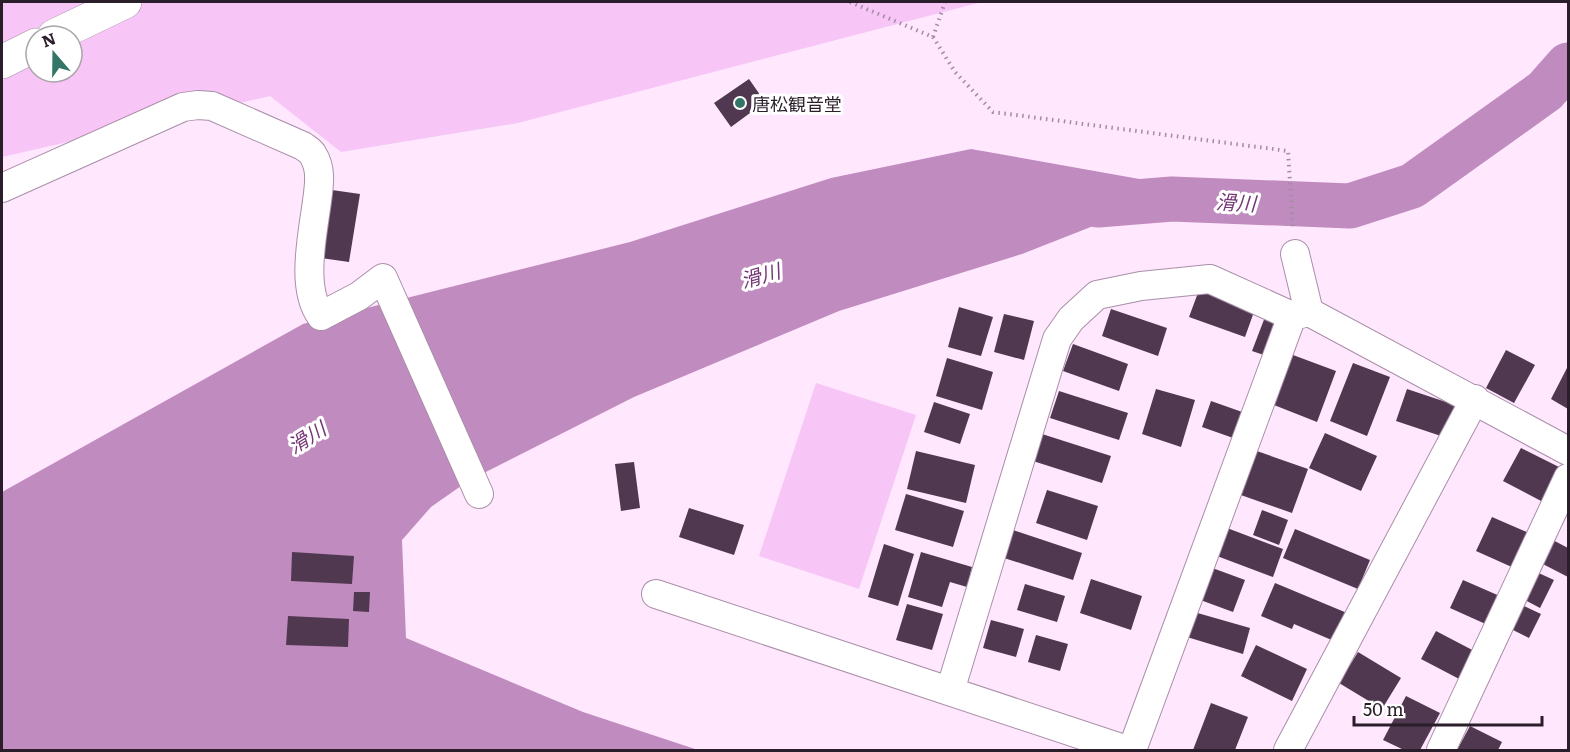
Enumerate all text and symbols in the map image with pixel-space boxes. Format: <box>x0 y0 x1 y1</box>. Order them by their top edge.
north arrow <box>24 24 84 84</box>
text: N <box>38 25 59 53</box>
place label: 唐松観音堂 <box>752 90 842 117</box>
marker: 唐松観音堂 <box>733 96 747 110</box>
water label: 滑川 <box>1215 185 1259 217</box>
water label: 滑川 <box>737 254 785 294</box>
water label: 滑川 <box>281 412 333 459</box>
scale bar <box>1354 689 1542 727</box>
text: 50 m <box>1363 695 1404 722</box>

